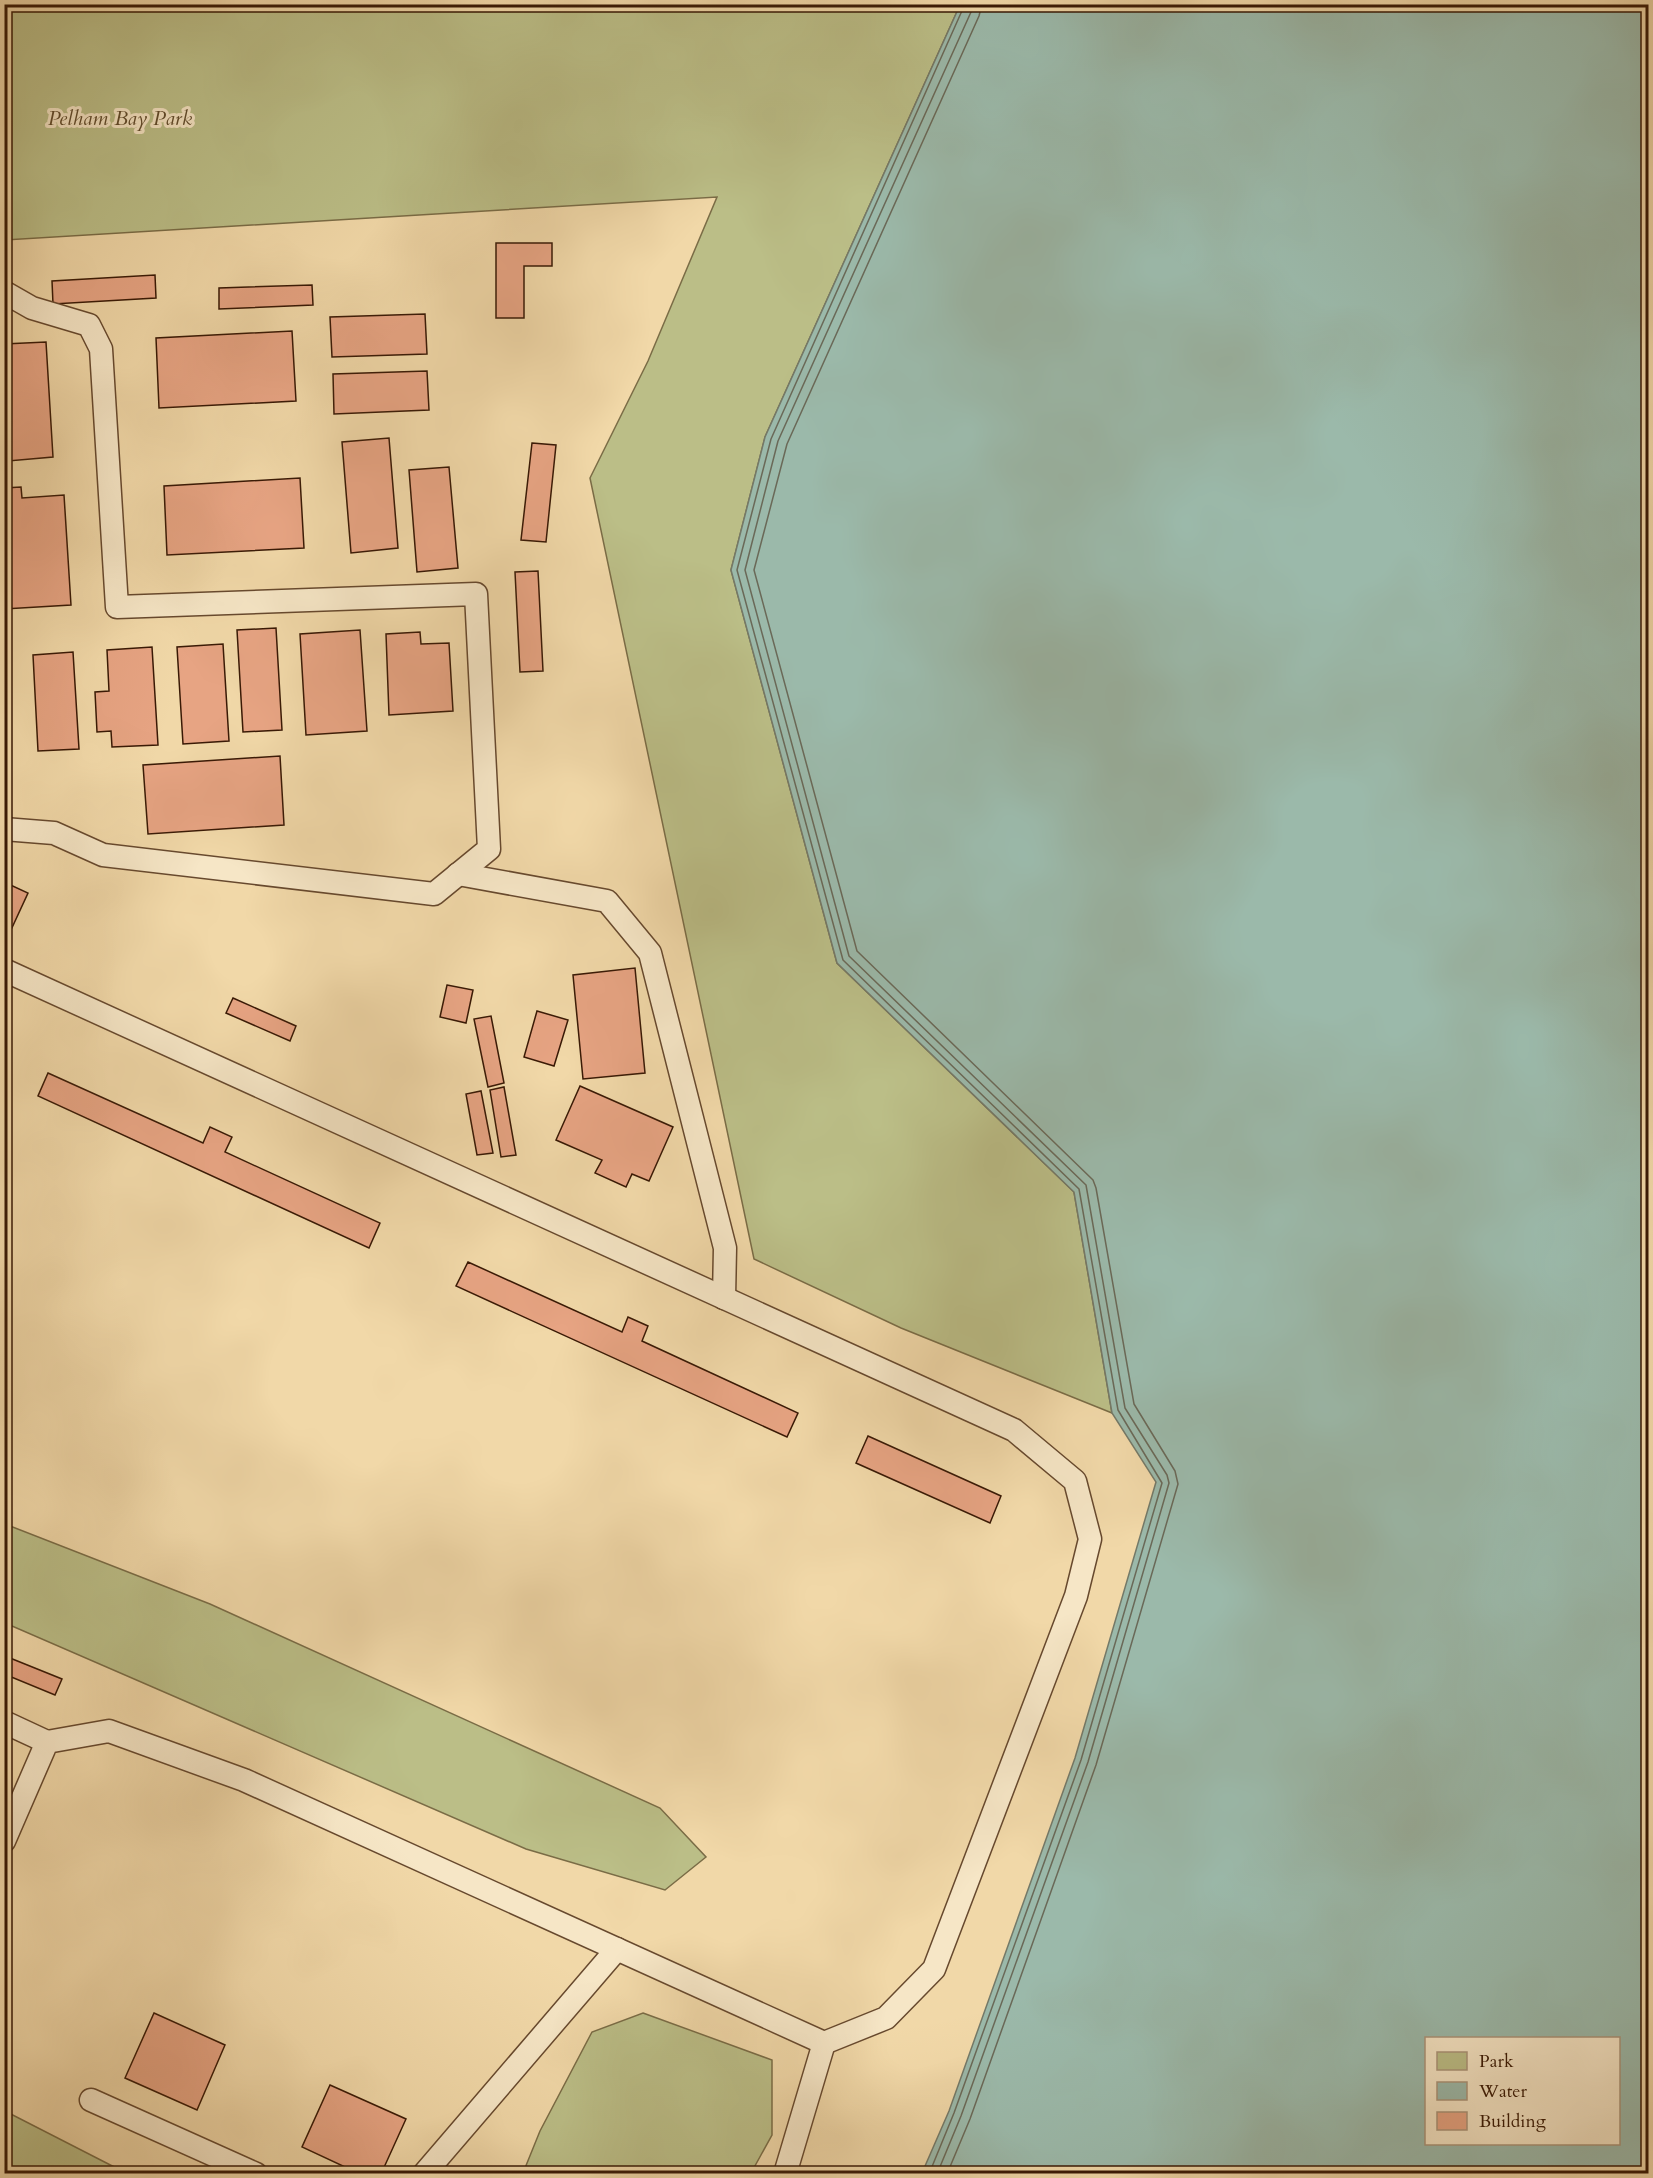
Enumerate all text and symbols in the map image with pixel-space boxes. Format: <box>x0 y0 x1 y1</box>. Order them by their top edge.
park label: Pelham Bay Park <box>48 104 193 133</box>
legend <box>1425 2037 1620 2145</box>
text: Park <box>1479 2049 1514 2074</box>
text: Water <box>1478 2079 1528 2104</box>
text: Building <box>1479 2109 1547 2134</box>

